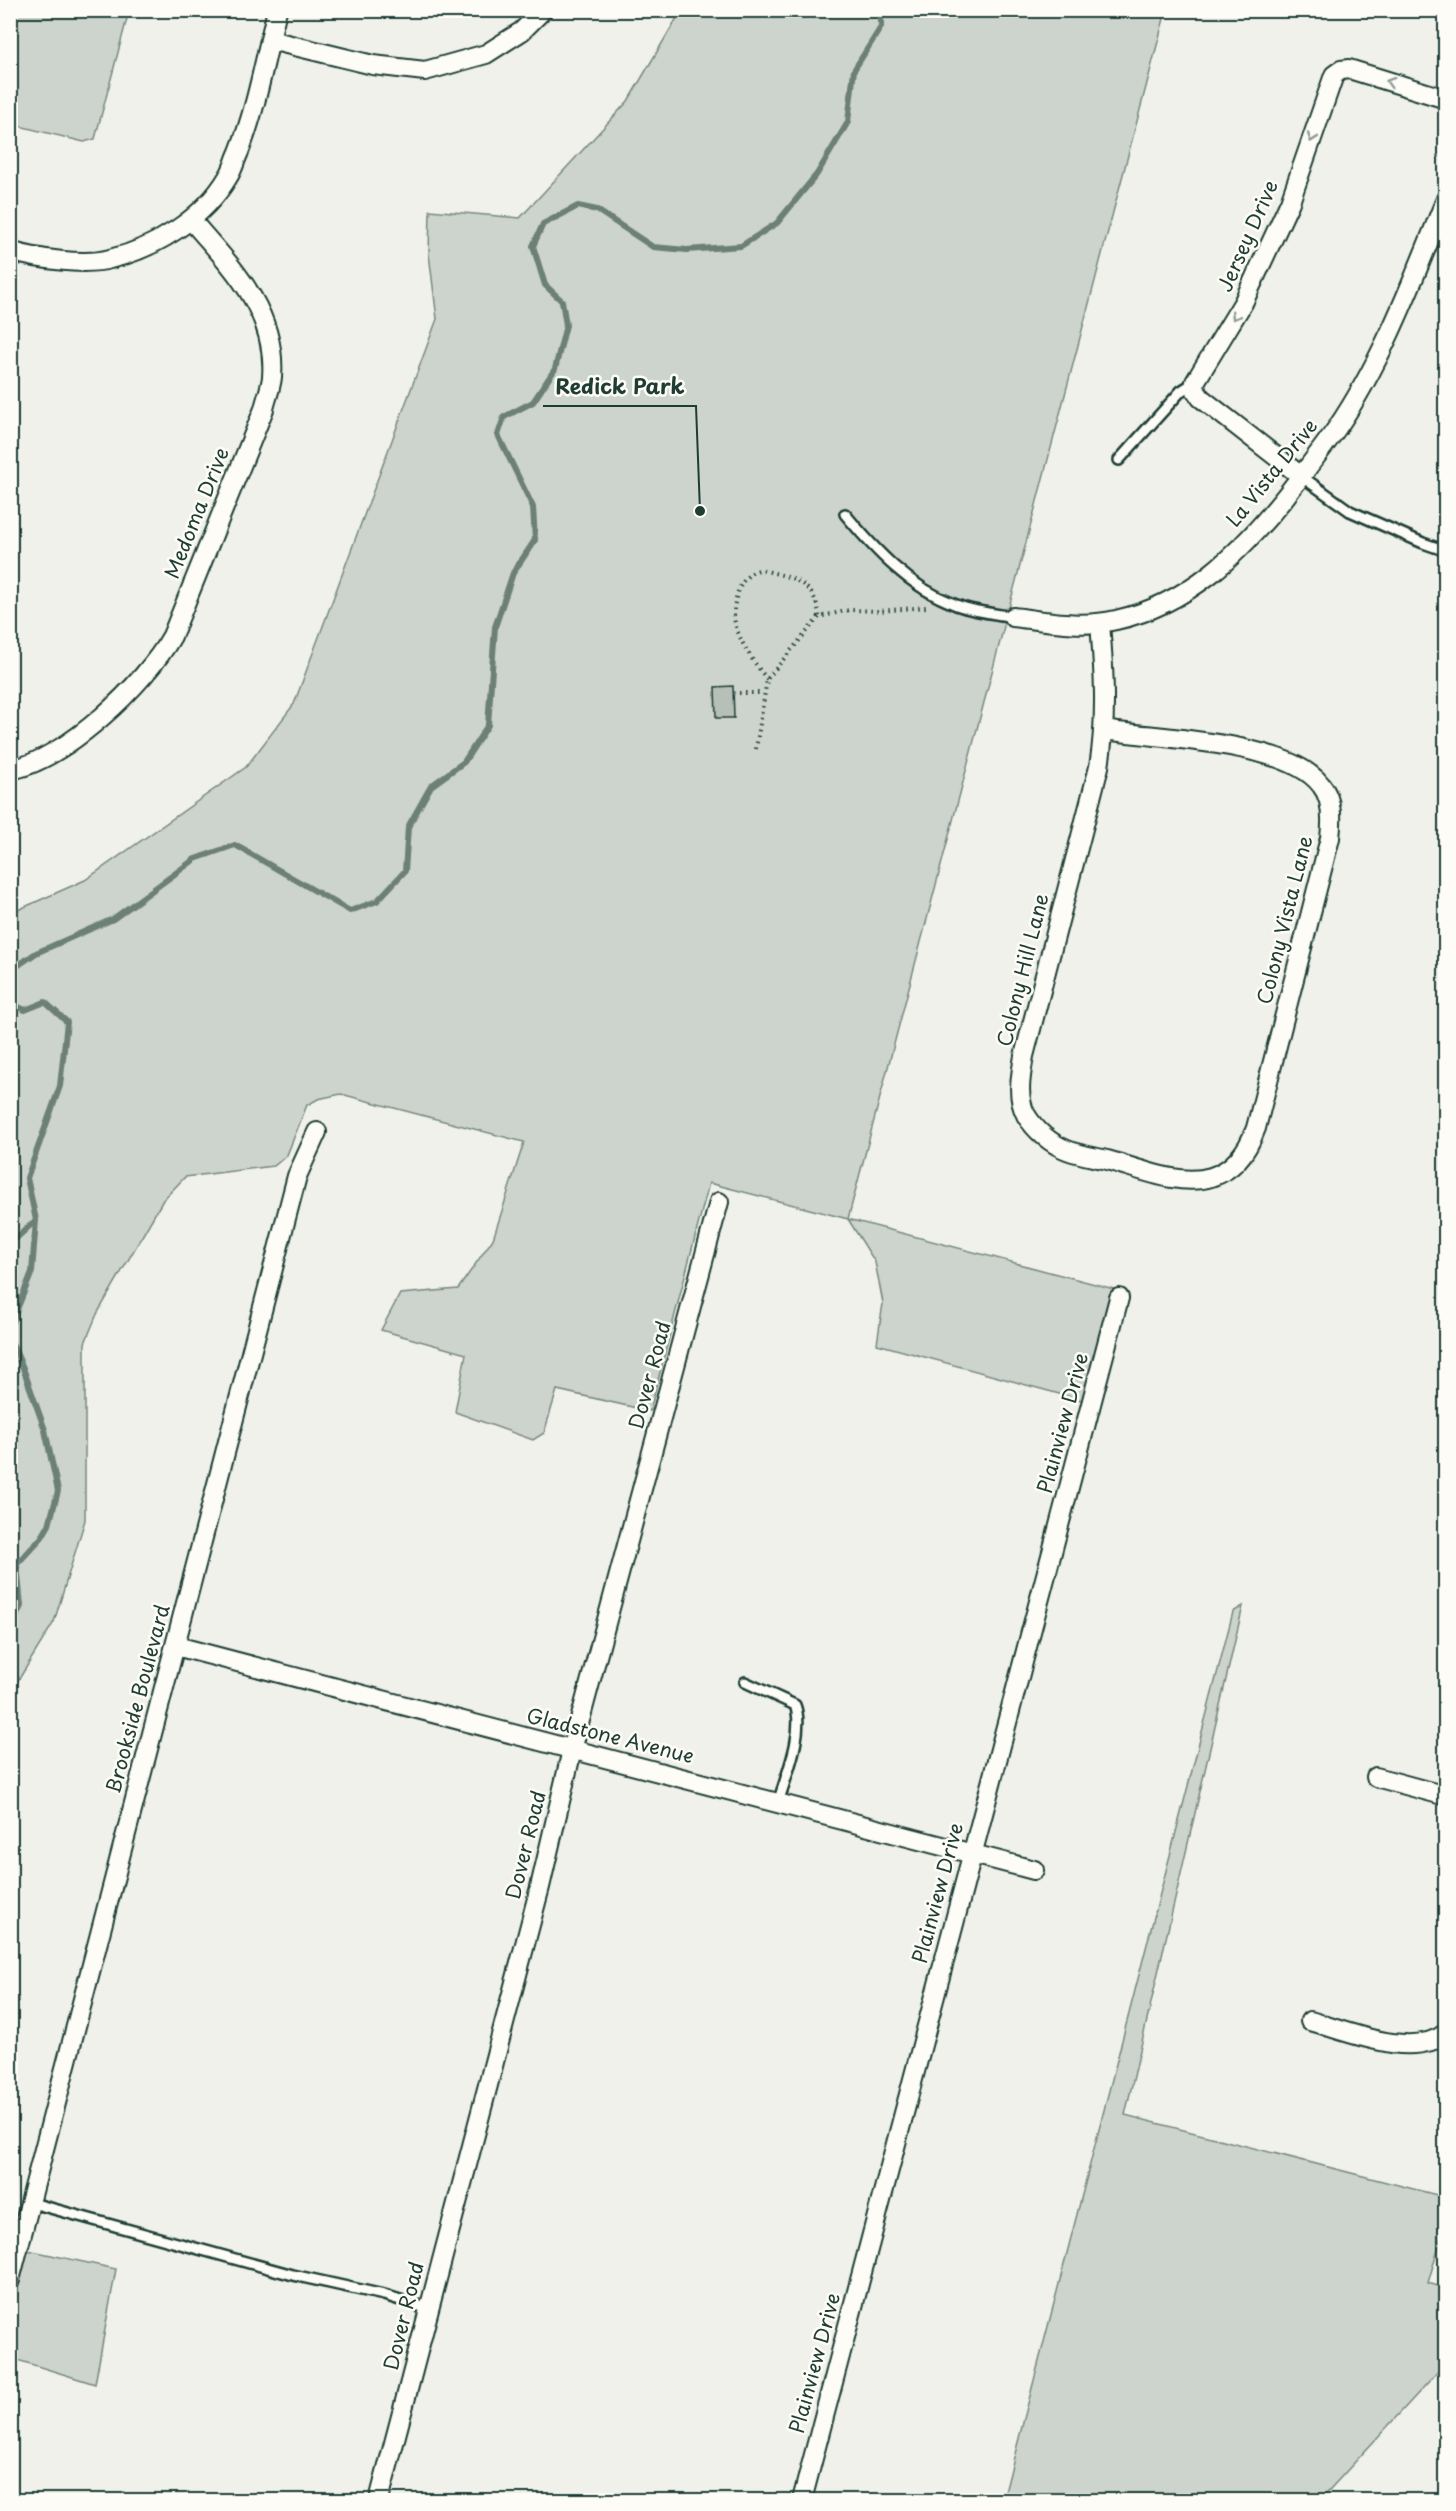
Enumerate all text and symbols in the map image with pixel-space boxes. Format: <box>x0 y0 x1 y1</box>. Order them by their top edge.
one-way arrow <box>1385 77 1396 89</box>
one-way arrow <box>1307 132 1319 142</box>
street label: Jersey Drive <box>1209 175 1285 296</box>
one-way arrow <box>1231 309 1242 320</box>
callout: Redick Park <box>543 367 696 406</box>
text: Redick Park <box>555 369 685 401</box>
street label: La Vista Drive <box>1218 412 1324 533</box>
street label: Medoma Drive <box>156 442 236 583</box>
street label: Colony Vista Lane <box>1249 832 1320 1007</box>
street label: Colony Hill Lane <box>988 890 1056 1050</box>
street label: Dover Road <box>620 1317 678 1432</box>
street label: Plainview Drive <box>1029 1349 1095 1496</box>
street label: Brookside Boulevard <box>97 1601 177 1797</box>
street label: Gladstone Avenue <box>523 1700 697 1770</box>
street label: Dover Road <box>497 1787 553 1902</box>
street label: Plainview Drive <box>904 1819 970 1966</box>
street label: Dover Road <box>375 2258 431 2373</box>
street label: Plainview Drive <box>781 2289 847 2436</box>

